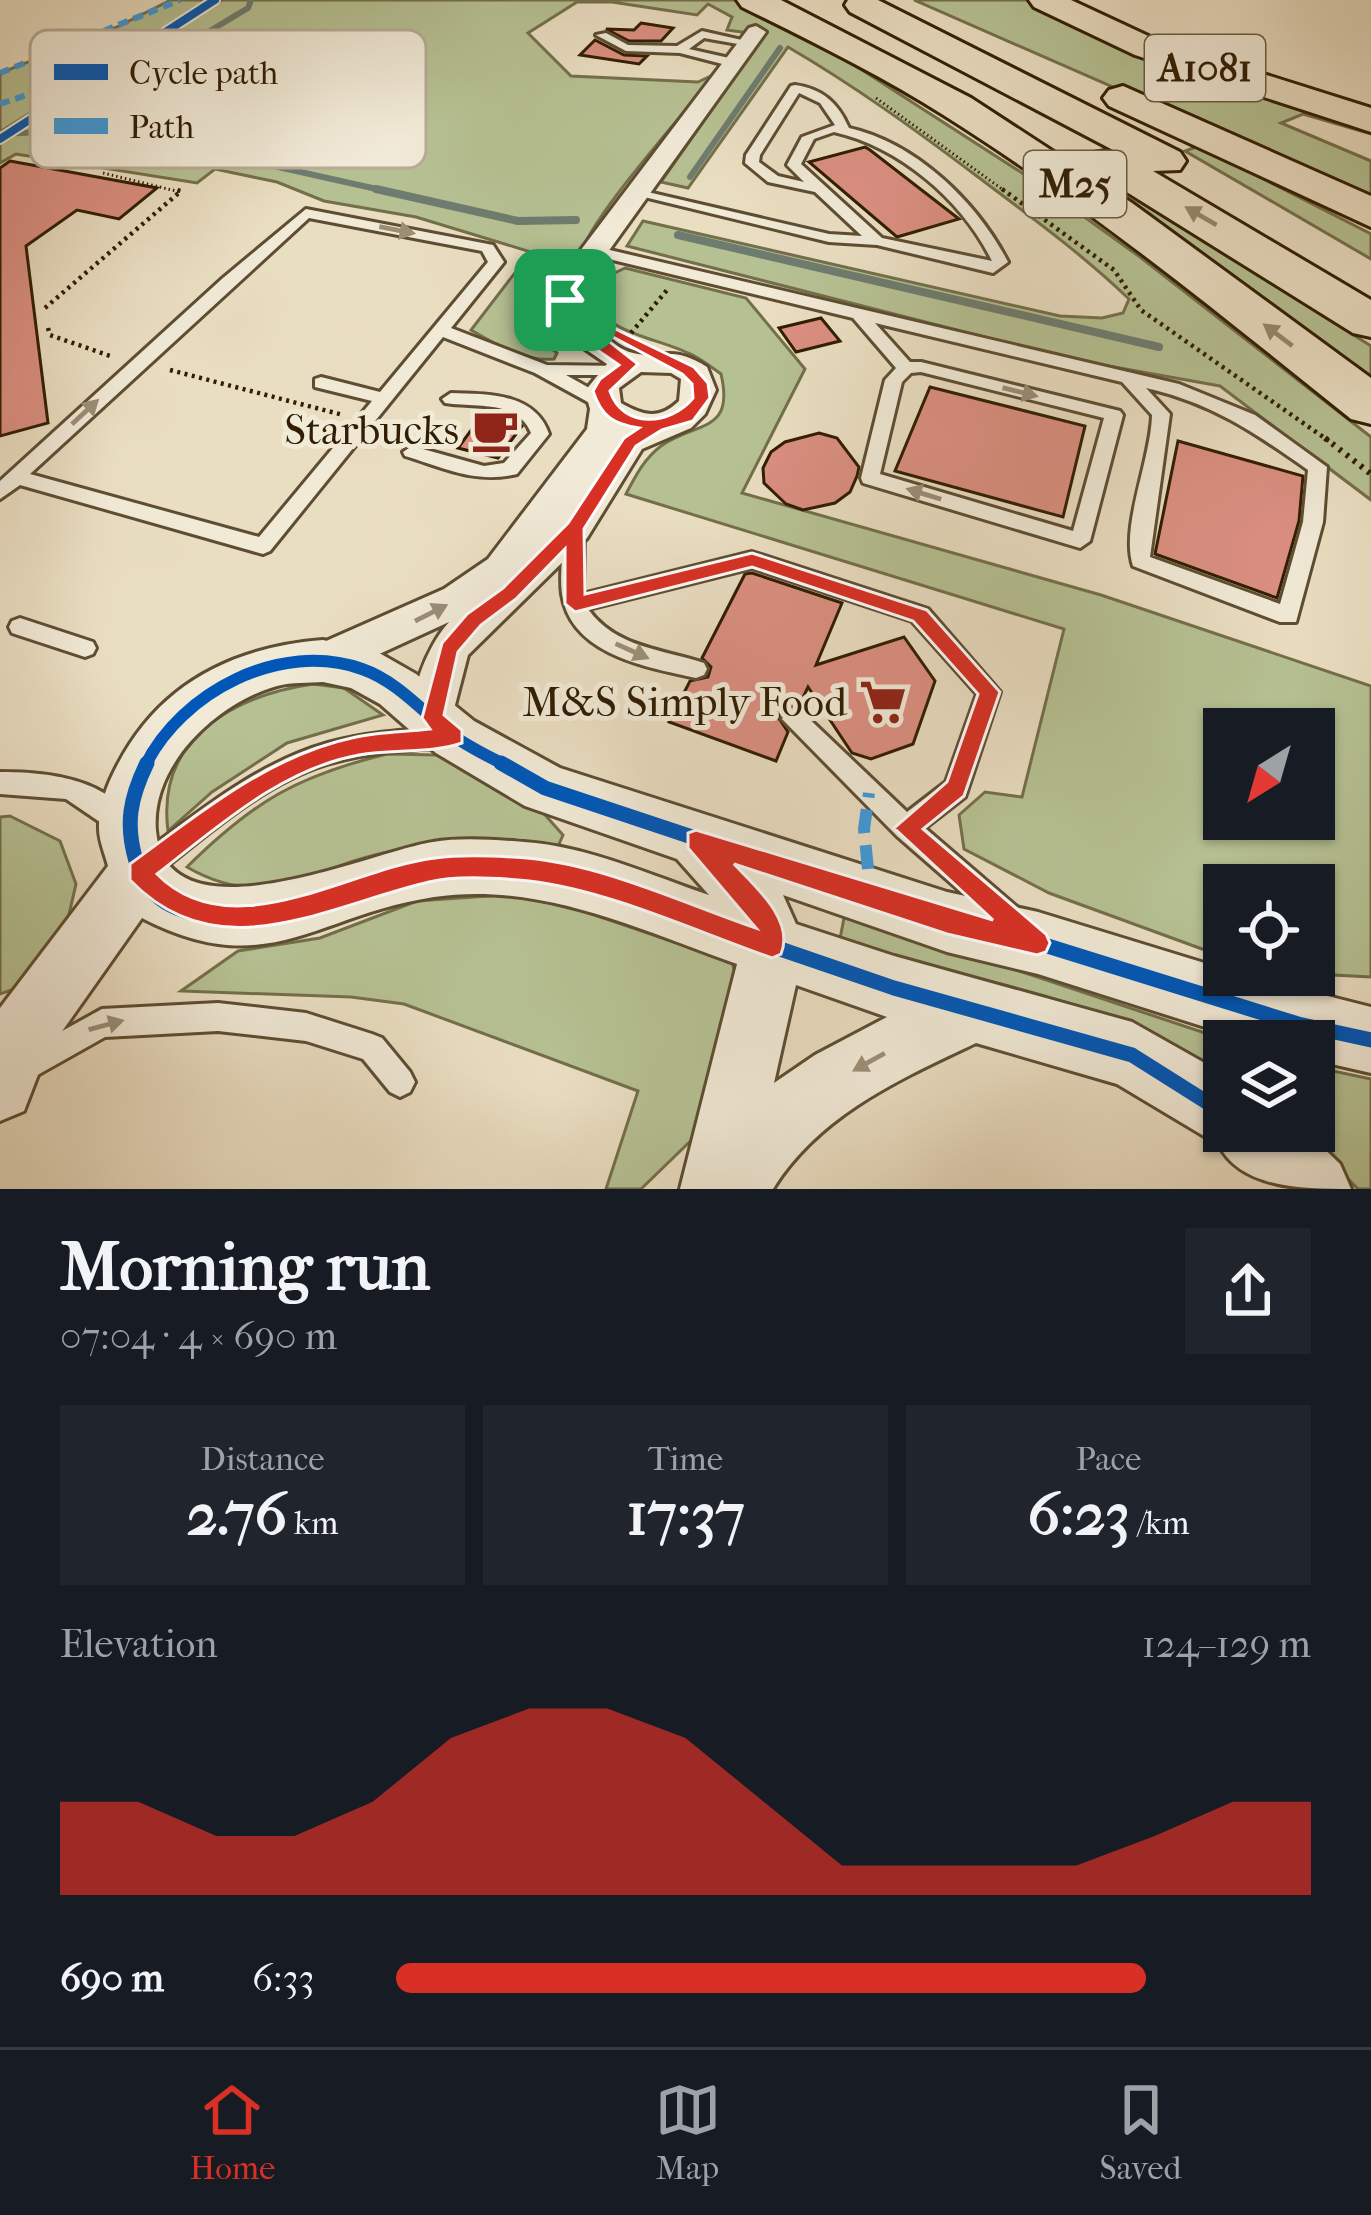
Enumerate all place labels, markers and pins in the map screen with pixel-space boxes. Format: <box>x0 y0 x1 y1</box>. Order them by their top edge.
pin <box>514 249 616 351</box>
cafe icon: Starbucks <box>470 405 520 455</box>
place label: Starbucks <box>284 406 459 455</box>
supermarket icon: M&S Simply Food <box>858 677 908 727</box>
place label: M&S Simply Food <box>522 678 848 727</box>

